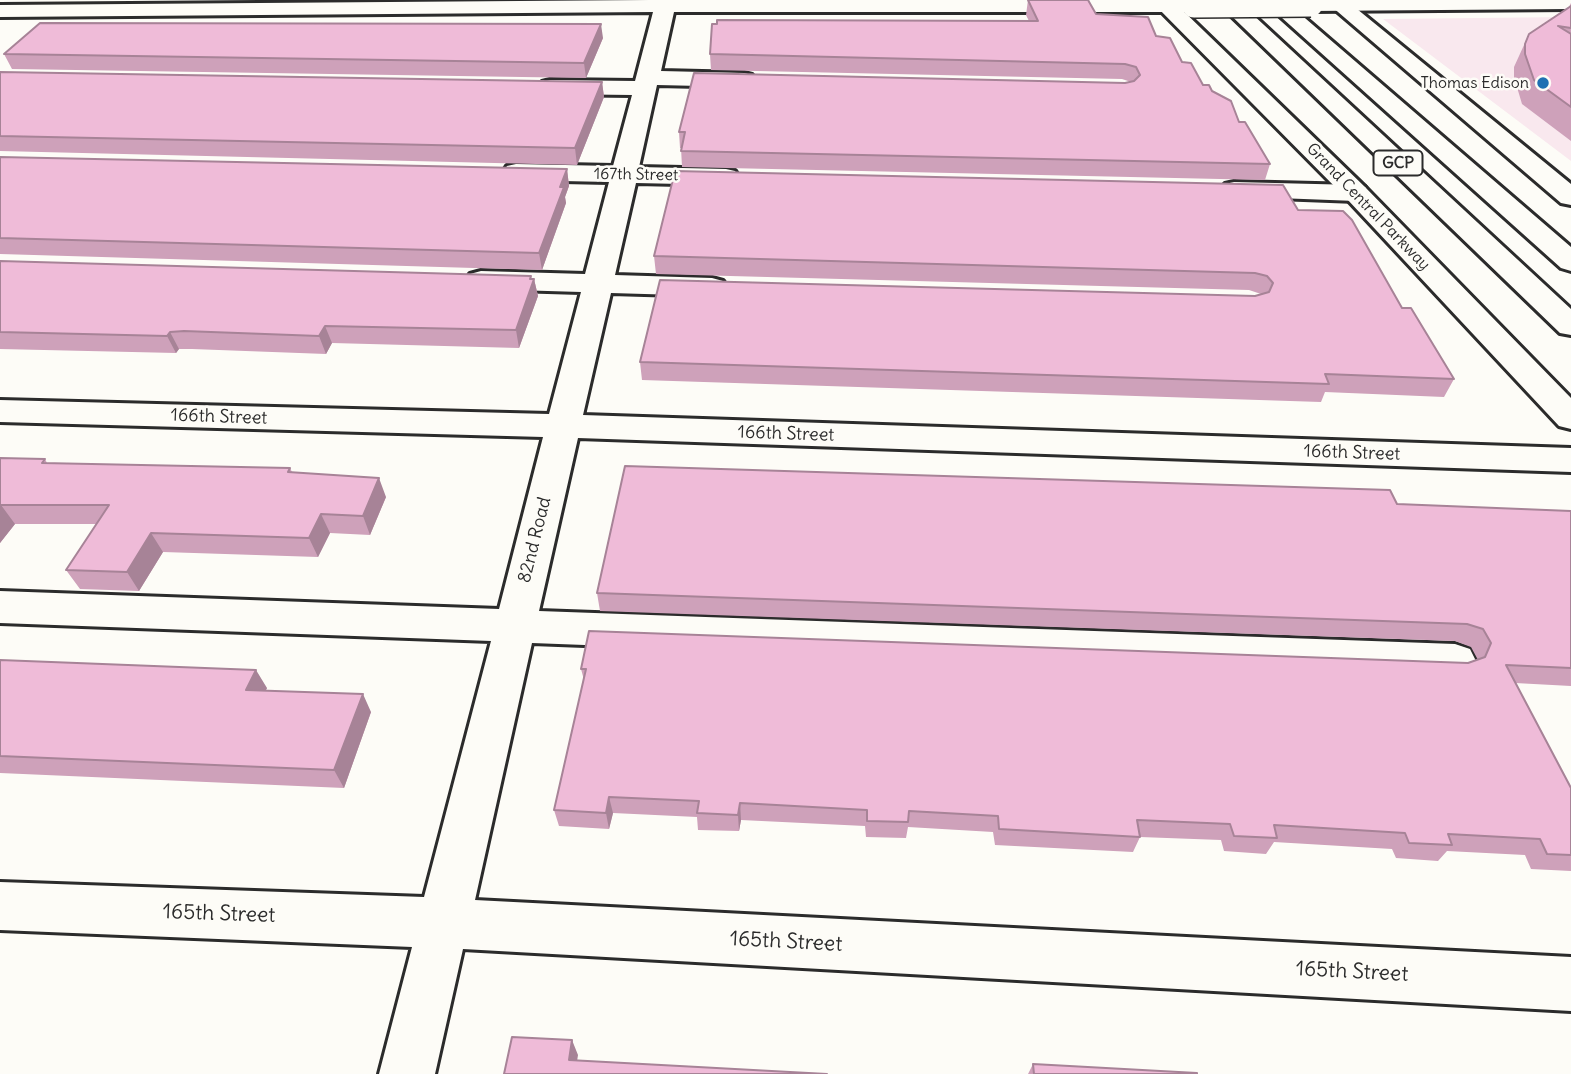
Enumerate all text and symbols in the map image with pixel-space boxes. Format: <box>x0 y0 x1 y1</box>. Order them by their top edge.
place label: Thomas Edison <box>1420 73 1529 93</box>
marker: Thomas Edison <box>1535 75 1551 91</box>
street label: Grand Central Parkway <box>1302 139 1434 275</box>
road number: GCP <box>1374 150 1422 176</box>
street label: 167th Street <box>594 165 678 185</box>
street label: 166th Street <box>170 405 268 429</box>
street label: 166th Street <box>737 422 835 446</box>
street label: 166th Street <box>1303 441 1401 465</box>
street label: 82nd Road <box>514 495 556 585</box>
street label: 165th Street <box>162 899 276 929</box>
street label: 165th Street <box>729 926 843 958</box>
street label: 165th Street <box>1295 956 1409 988</box>

